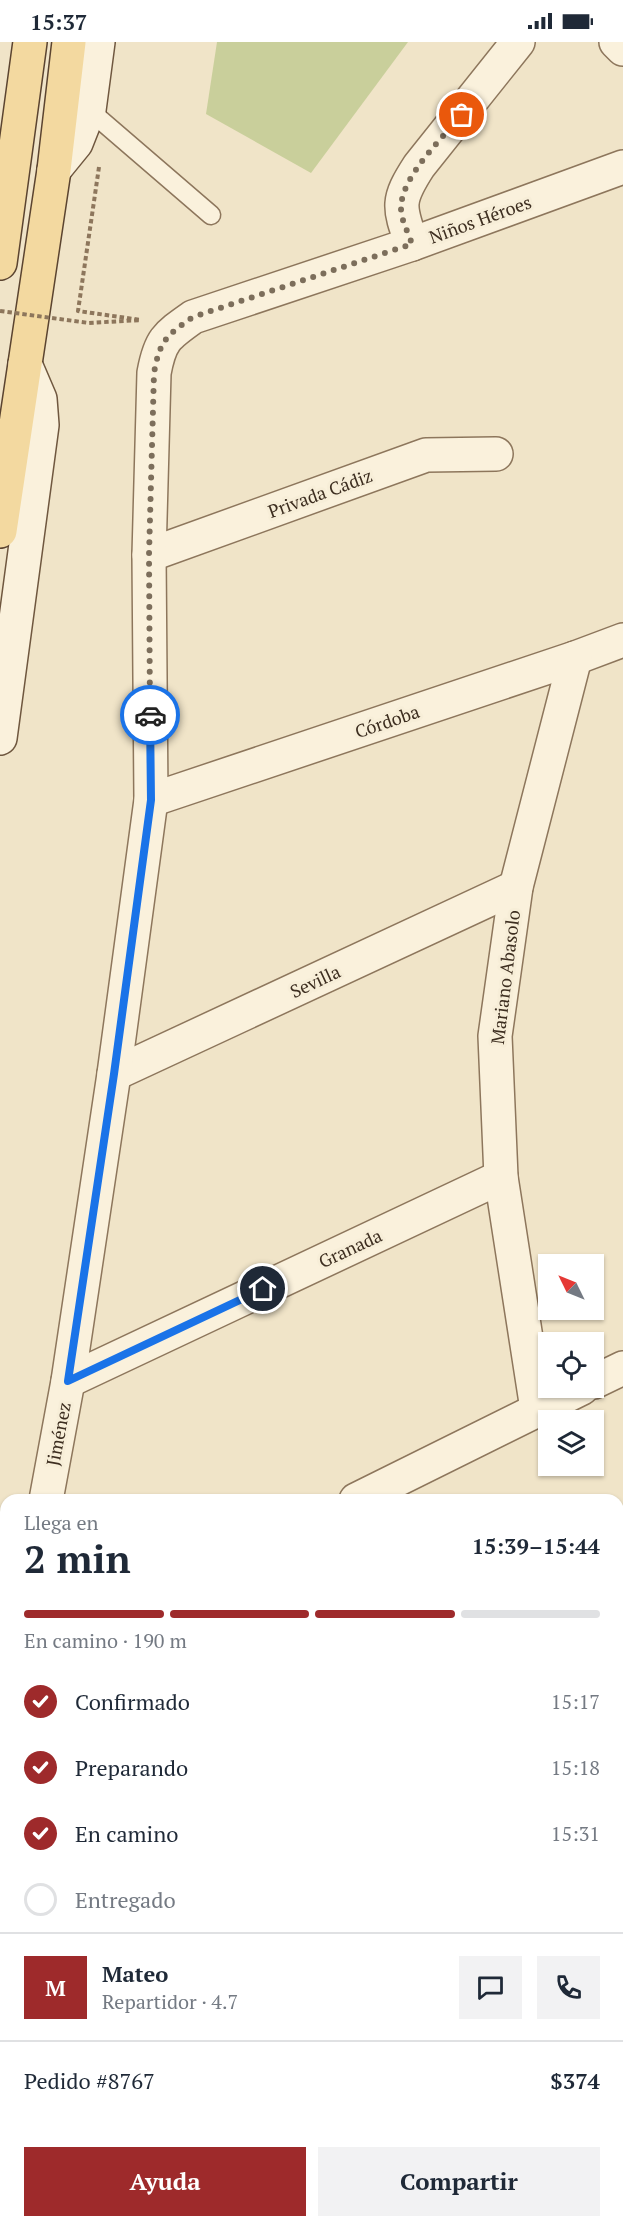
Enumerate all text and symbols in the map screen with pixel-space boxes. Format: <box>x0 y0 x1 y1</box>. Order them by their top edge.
text: 15:37 <box>30 7 87 36</box>
pin <box>436 89 487 140</box>
icon: bag <box>445 98 478 131</box>
street label: Niños Héroes <box>425 189 535 249</box>
street label: Privada Cádiz <box>264 463 376 523</box>
courier <box>120 685 180 745</box>
icon: car <box>134 699 167 732</box>
street label: Córdoba <box>351 699 423 743</box>
street label: Mariano Abasolo <box>485 908 525 1046</box>
street label: Sevilla <box>286 959 344 1003</box>
street label: Granada <box>314 1223 386 1273</box>
north arrow <box>538 1254 604 1320</box>
map controls <box>538 1254 604 1476</box>
pin <box>237 1263 288 1314</box>
icon: home <box>246 1272 279 1305</box>
button: locate <box>538 1332 604 1398</box>
street label: Jiménez <box>40 1400 76 1468</box>
button: layers <box>538 1410 604 1476</box>
text: Llega en <box>24 1509 98 1536</box>
text: 15:39–15:44 <box>472 1531 600 1560</box>
text: 2 min <box>24 1532 131 1584</box>
text: En camino · 190 m <box>24 1627 187 1654</box>
icon: check <box>24 1685 57 1718</box>
text: Confirmado <box>75 1687 190 1716</box>
text: 15:17 <box>551 1688 600 1715</box>
icon: check <box>24 1751 57 1784</box>
text: Preparando <box>75 1753 188 1782</box>
text: 15:18 <box>551 1754 600 1781</box>
icon: check <box>24 1817 57 1850</box>
text: En camino <box>75 1819 178 1848</box>
text: 15:31 <box>551 1820 600 1847</box>
text: Entregado <box>75 1885 176 1914</box>
button: chat <box>459 1956 522 2019</box>
button: phone <box>537 1956 600 2019</box>
text: Mateo <box>102 1959 168 1988</box>
text: M <box>45 1973 66 2002</box>
text: Repartidor · 4.7 <box>102 1988 238 2015</box>
text: Pedido #8767 <box>24 2066 155 2095</box>
text: $374 <box>550 2066 600 2095</box>
button: Ayuda <box>24 2147 306 2216</box>
button: Compartir <box>318 2147 600 2216</box>

